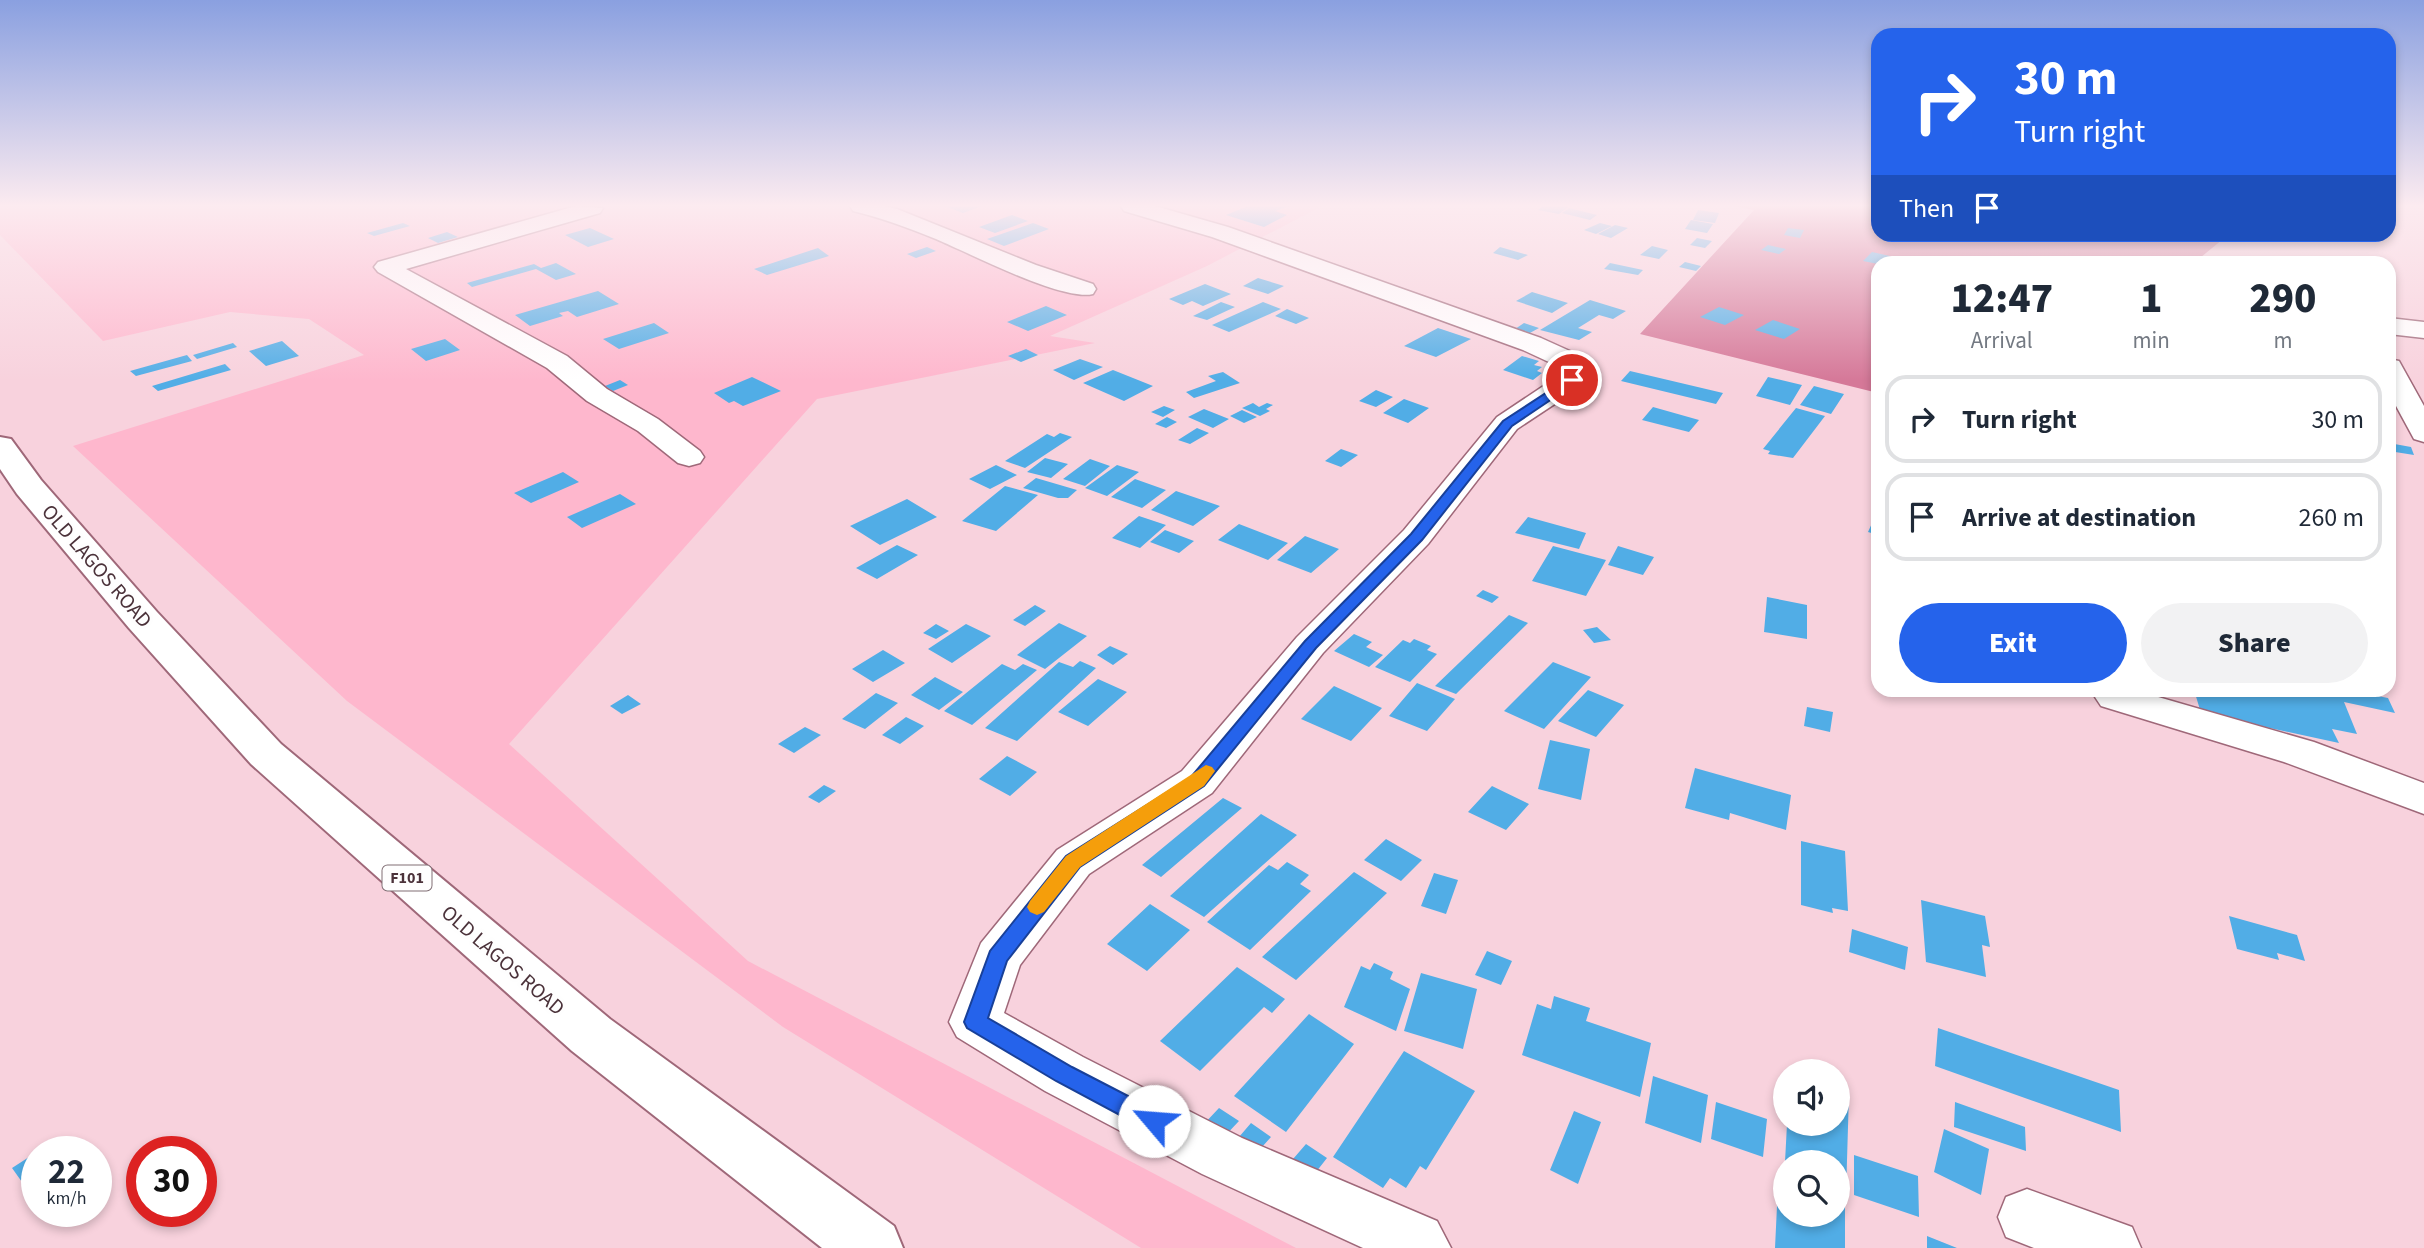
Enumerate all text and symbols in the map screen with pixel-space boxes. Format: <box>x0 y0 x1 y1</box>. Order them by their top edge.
text: 30 m <box>2014 44 2118 114</box>
icon: right <box>1899 56 1990 147</box>
text: Turn right <box>2014 109 2145 155</box>
icon: arrive <box>1968 189 2006 227</box>
text: Then <box>1899 190 1954 227</box>
text: 12:47 <box>1950 269 2053 329</box>
text: 1 <box>2140 269 2162 329</box>
text: 290 <box>2249 269 2317 329</box>
text: Arrival <box>1971 324 2033 357</box>
text: min <box>2133 324 2170 357</box>
text: m <box>2273 324 2292 357</box>
pin <box>1542 350 1602 410</box>
icon: arrive <box>1553 361 1591 399</box>
icon: right <box>1903 400 1941 438</box>
text: Turn right <box>1962 401 2077 438</box>
text: 30 m <box>2311 401 2364 438</box>
street label: OLD LAGOS ROAD <box>35 498 159 634</box>
icon: arrive <box>1903 498 1941 536</box>
text: Arrive at destination <box>1962 499 2196 536</box>
text: 260 m <box>2298 499 2364 536</box>
button: Exit <box>1899 603 2127 683</box>
button: Share <box>2141 603 2368 683</box>
road number: F101 <box>382 866 432 890</box>
street label: OLD LAGOS ROAD <box>435 898 571 1022</box>
map controls <box>1773 1059 1850 1227</box>
button: sound <box>1773 1059 1850 1136</box>
position arrow <box>1117 1084 1191 1158</box>
speed limit sign: 30 <box>126 1136 217 1227</box>
text: 22 <box>48 1147 85 1197</box>
button: search <box>1773 1150 1850 1227</box>
text: km/h <box>47 1186 86 1211</box>

